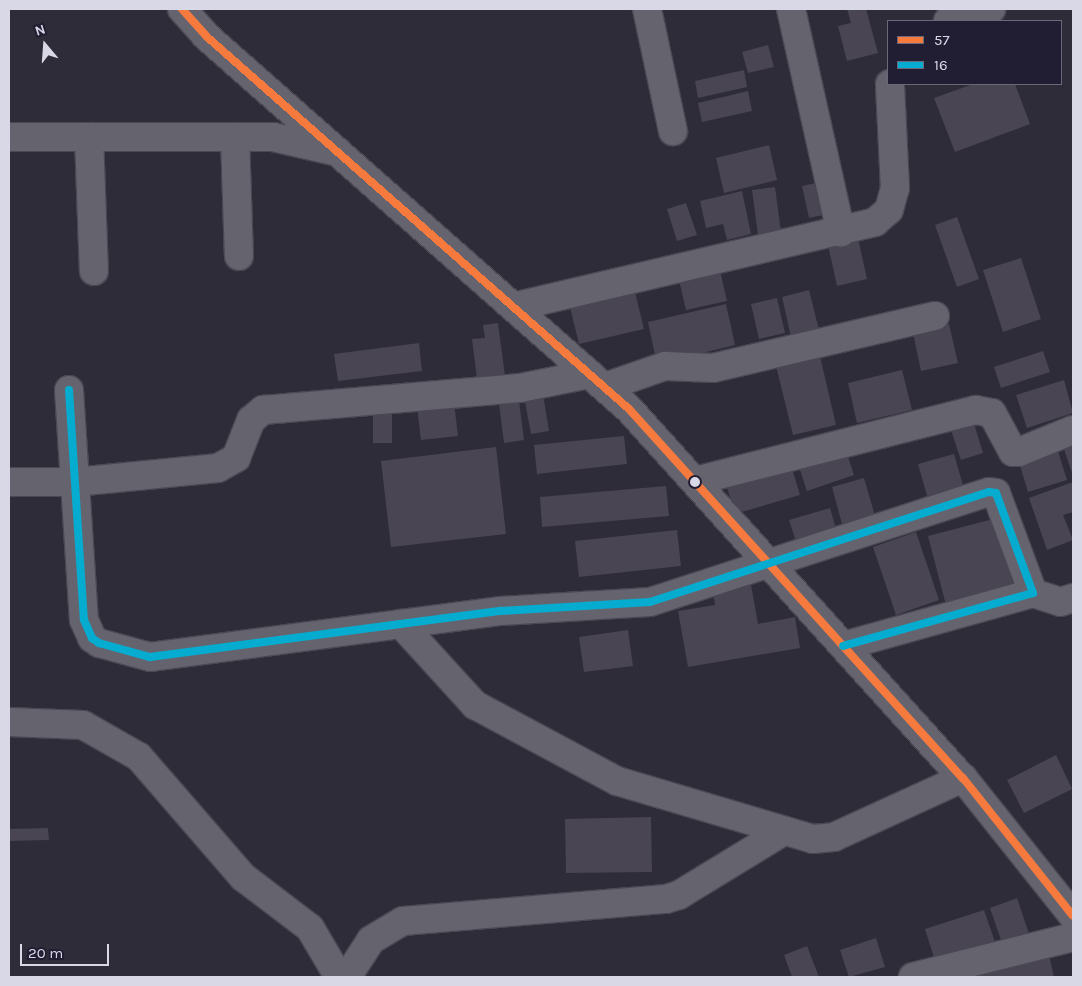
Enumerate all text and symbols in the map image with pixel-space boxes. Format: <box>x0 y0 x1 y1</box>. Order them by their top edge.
north arrow <box>20 20 70 70</box>
legend <box>887 20 1062 85</box>
text: N <box>33 21 48 40</box>
text: 57 <box>934 31 950 49</box>
text: 16 <box>934 56 948 74</box>
unlabelled marker <box>690 477 700 487</box>
scale bar <box>22 934 111 966</box>
text: 20 m <box>28 944 63 962</box>

